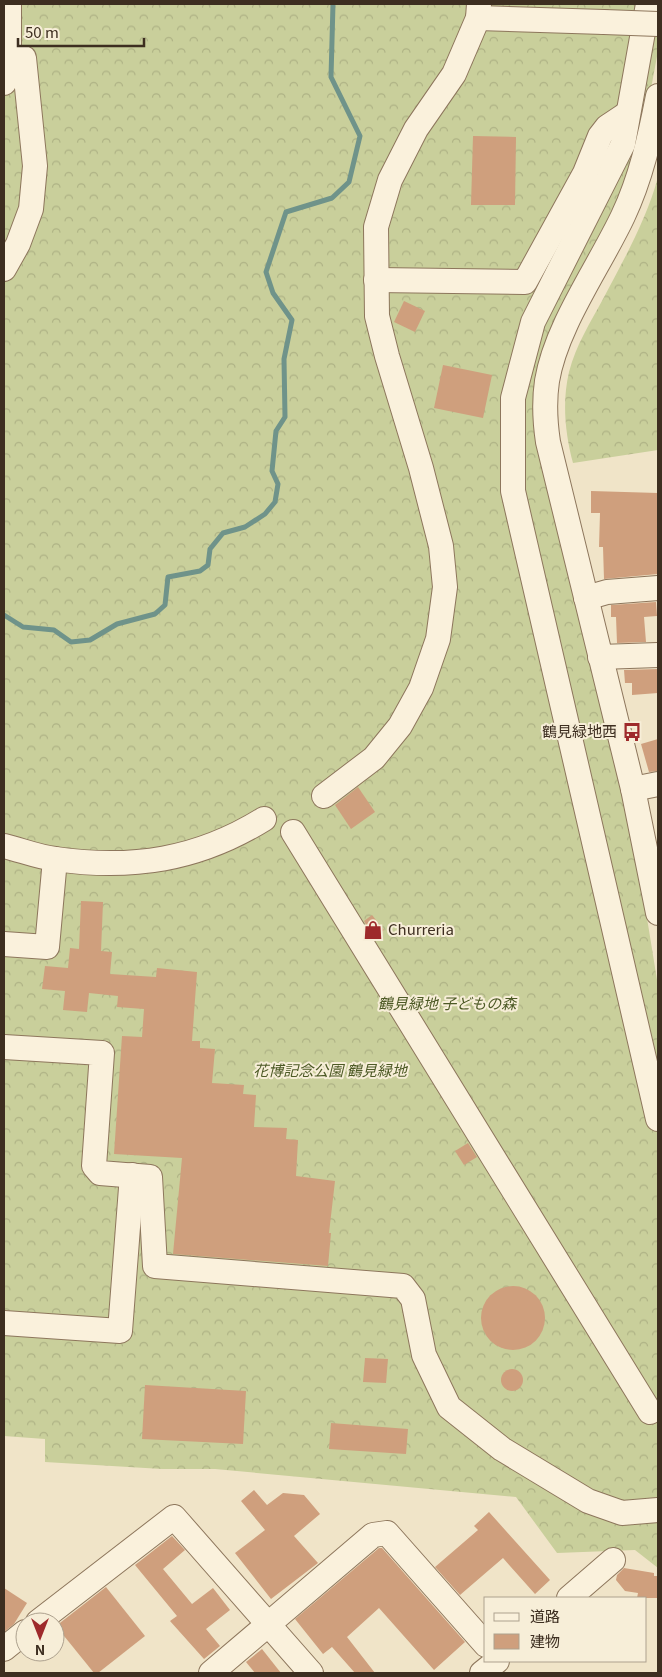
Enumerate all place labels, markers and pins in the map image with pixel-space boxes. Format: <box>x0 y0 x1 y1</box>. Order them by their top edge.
place label: 鶴見緑地西 <box>542 720 617 741</box>
bus stop icon: 鶴見緑地西 <box>621 721 643 743</box>
place label: Churreria <box>388 918 454 939</box>
shop icon: Churreria <box>362 919 384 941</box>

